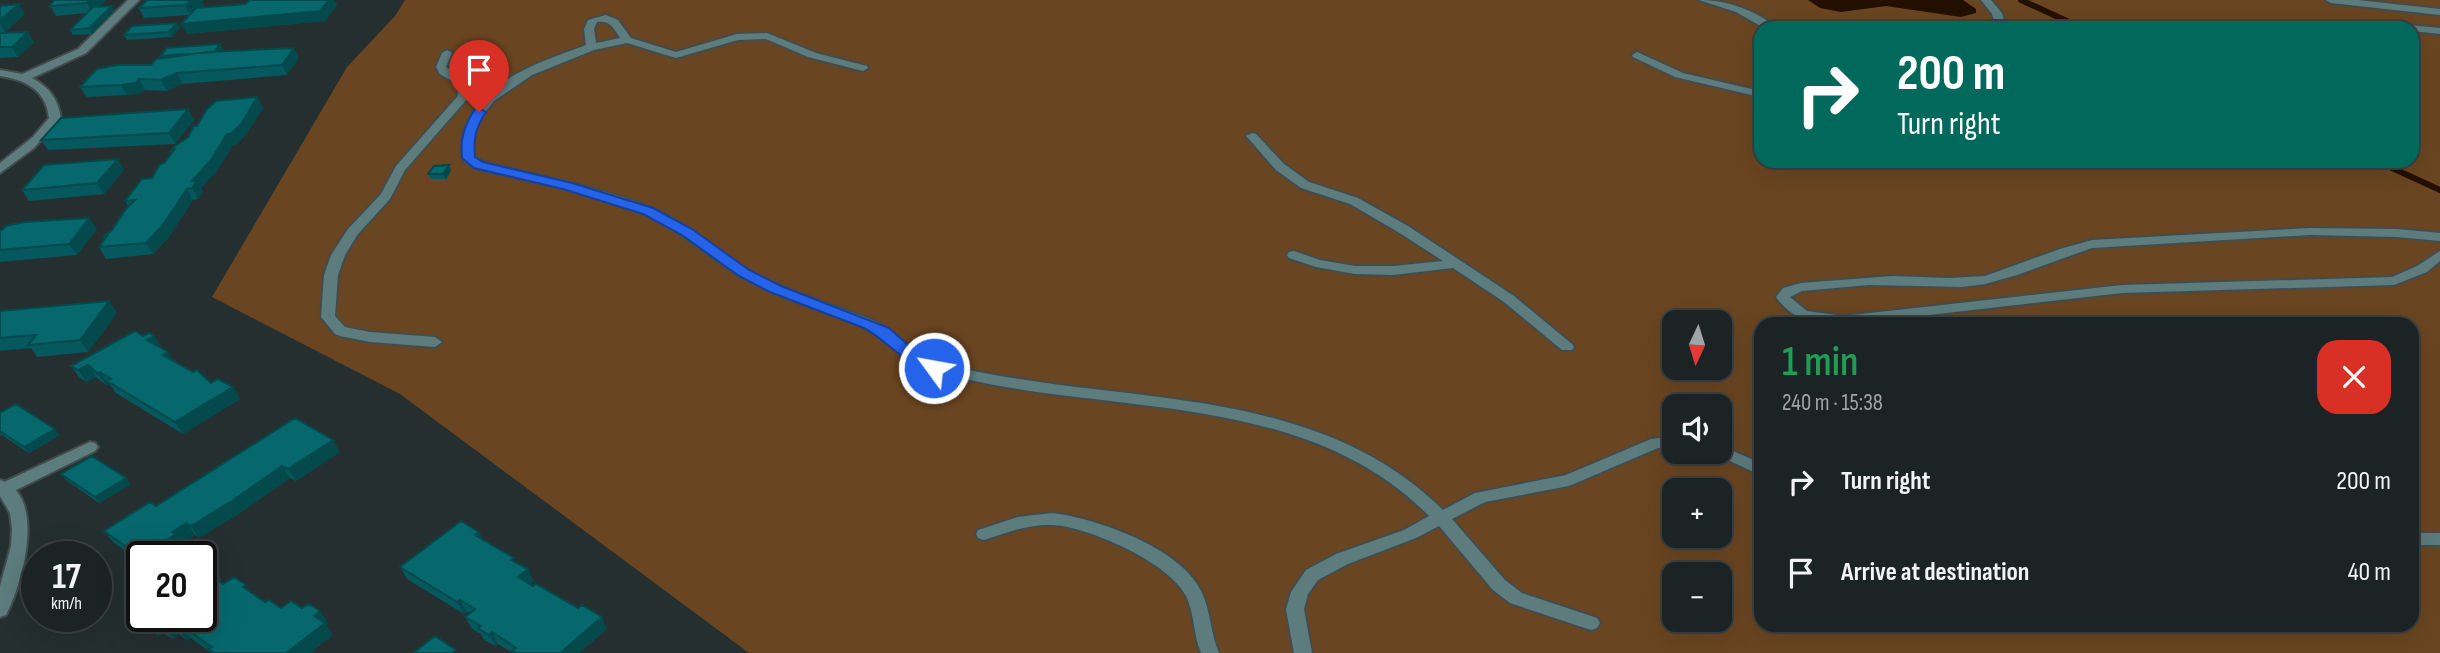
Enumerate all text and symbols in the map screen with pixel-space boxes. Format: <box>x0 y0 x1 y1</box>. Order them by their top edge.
pin <box>449 40 509 112</box>
text: 200 m <box>1897 45 2005 104</box>
icon: right <box>1782 49 1873 140</box>
icon: arrive <box>460 51 498 89</box>
text: Turn right <box>1897 105 2001 144</box>
north arrow <box>1662 310 1732 380</box>
map controls <box>1662 310 1732 632</box>
position arrow <box>897 331 971 405</box>
text: 1 min <box>1782 337 1858 388</box>
button: close <box>2317 340 2391 414</box>
text: 240 m · 15:38 <box>1782 389 1883 417</box>
button: sound <box>1662 394 1732 464</box>
icon: right <box>1782 463 1820 501</box>
text: Turn right <box>1841 466 1930 497</box>
text: 200 m <box>2336 466 2391 497</box>
button: + <box>1662 478 1732 548</box>
speed limit sign: 20 <box>126 541 217 632</box>
icon: arrive <box>1782 554 1820 592</box>
text: 17 <box>52 556 81 599</box>
text: Arrive at destination <box>1841 557 2029 588</box>
text: 40 m <box>2348 557 2391 588</box>
button: − <box>1662 562 1732 632</box>
text: km/h <box>51 593 82 614</box>

